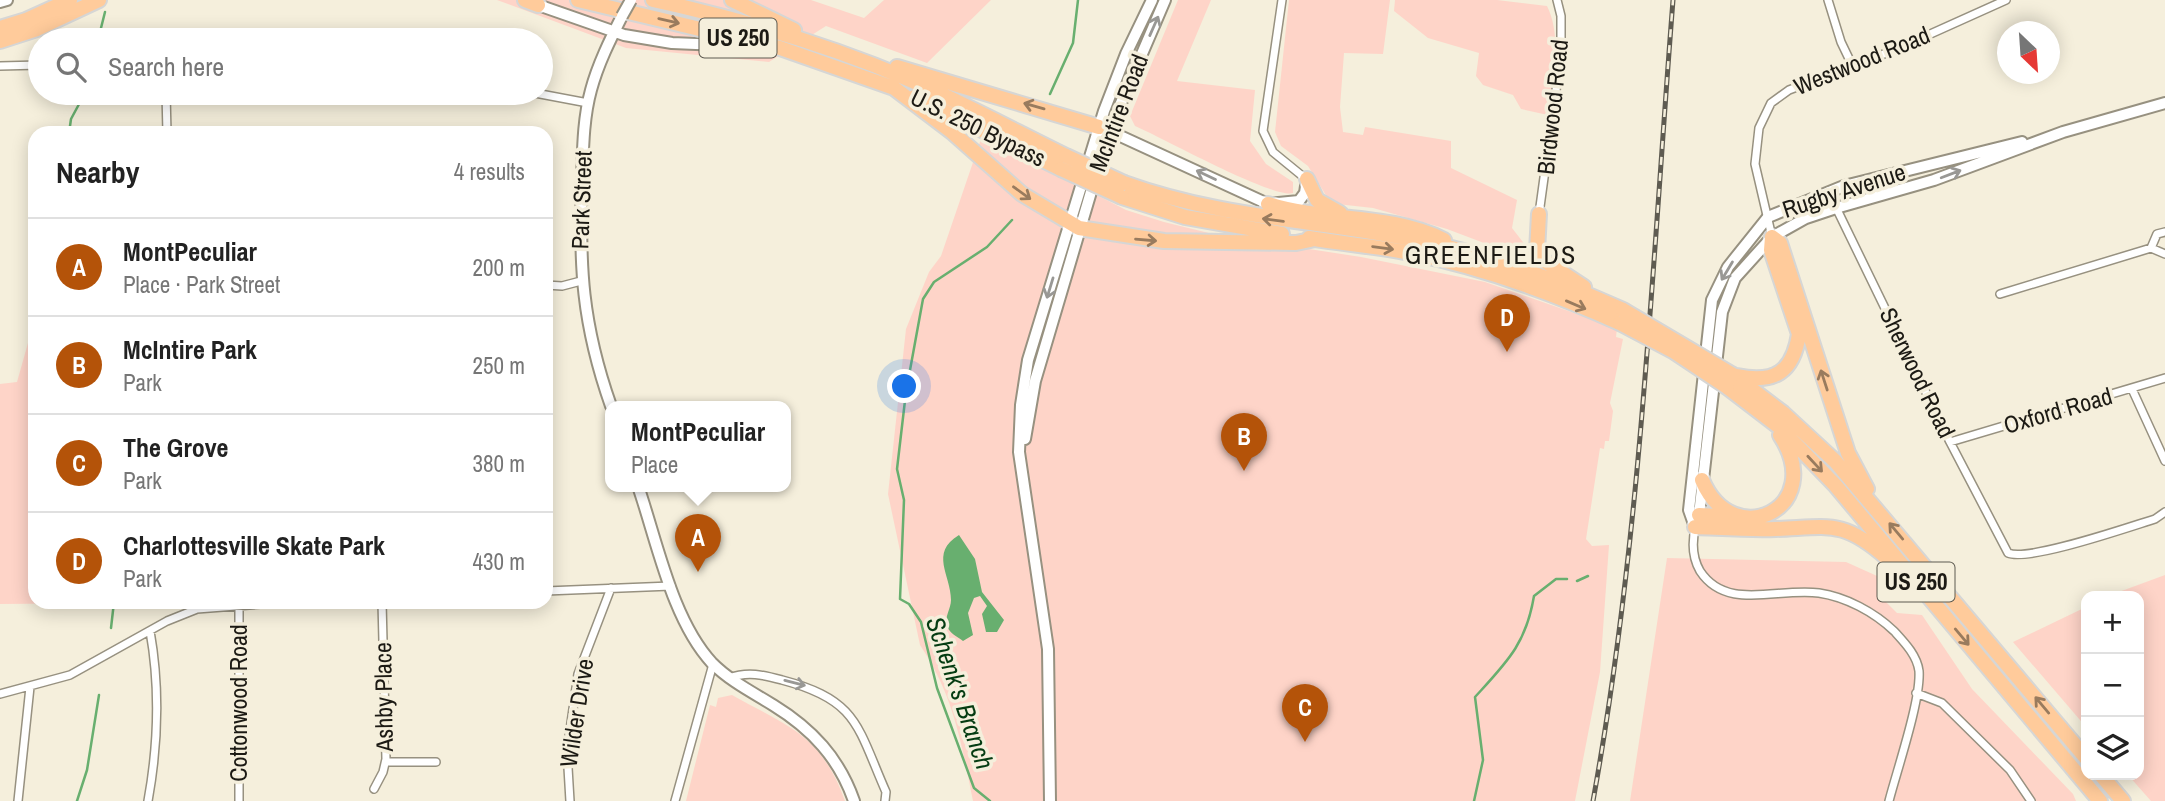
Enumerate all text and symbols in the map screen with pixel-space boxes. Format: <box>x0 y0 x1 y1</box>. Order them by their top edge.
one-way arrow <box>657 15 680 29</box>
one-way arrow <box>1148 16 1161 37</box>
street label: Westwood Road <box>1789 18 1934 102</box>
road number: US 250 <box>700 19 776 58</box>
north arrow <box>1997 21 2060 84</box>
search box <box>28 28 553 105</box>
street label: Birdwood Road <box>1529 38 1575 176</box>
icon: search <box>52 48 90 86</box>
text: Search here <box>108 49 224 84</box>
street label: McIntire Road <box>1081 49 1155 176</box>
street label: U.S. 250 Bypass <box>906 81 1051 174</box>
one-way arrow <box>1023 99 1045 112</box>
street label: Park Street <box>563 150 599 250</box>
text: Nearby <box>56 152 139 192</box>
street label: Rugby Avenue <box>1778 155 1909 225</box>
text: 4 results <box>454 156 525 187</box>
one-way arrow <box>1939 166 1961 179</box>
one-way arrow <box>1196 167 1217 181</box>
one-way arrow <box>1013 185 1032 200</box>
one-way arrow <box>1262 213 1285 226</box>
one-way arrow <box>1134 233 1157 246</box>
text: MontPeculiar <box>123 234 257 269</box>
district label: GREENFIELDS <box>1405 237 1577 272</box>
one-way arrow <box>1371 242 1394 255</box>
text: A <box>72 252 86 283</box>
text: 200 m <box>473 252 525 283</box>
one-way arrow <box>1719 260 1733 280</box>
text: Place · Park Street <box>123 269 280 300</box>
one-way arrow <box>1043 277 1055 299</box>
pin: D <box>1484 294 1530 352</box>
one-way arrow <box>1565 299 1587 312</box>
street label: Sherwood Road <box>1873 302 1963 443</box>
text: McIntire Park <box>123 332 257 367</box>
text: B <box>72 350 86 381</box>
text: 250 m <box>473 350 525 381</box>
text: Park <box>123 367 162 398</box>
your location <box>887 369 921 403</box>
one-way arrow <box>1817 370 1829 392</box>
street label: Oxford Road <box>2000 379 2116 441</box>
popup <box>605 401 791 492</box>
pin: B <box>1221 413 1267 471</box>
text: MontPeculiar <box>631 414 765 449</box>
text: The Grove <box>123 430 228 465</box>
text: C <box>72 448 86 479</box>
text: 380 m <box>473 448 525 479</box>
text: Place <box>631 449 678 480</box>
one-way arrow <box>1807 455 1824 472</box>
text: Park <box>123 465 162 496</box>
pin: A <box>675 514 721 572</box>
one-way arrow <box>1888 523 1904 541</box>
text: Charlottesville Skate Park <box>123 528 385 563</box>
text: D <box>72 546 86 577</box>
text: 430 m <box>473 546 525 577</box>
road number: US 250 <box>1878 562 1954 602</box>
text: Park <box>123 563 162 594</box>
map controls <box>2081 591 2144 780</box>
button: + <box>2081 591 2144 654</box>
water label: Schenk's Branch <box>918 612 1003 774</box>
street label: Cottonwood Road <box>222 624 254 782</box>
one-way arrow <box>1954 628 1970 646</box>
street label: Ashby Place <box>366 642 400 753</box>
button: − <box>2081 654 2144 717</box>
street label: Wilder Drive <box>552 656 600 769</box>
one-way arrow <box>783 677 806 690</box>
pin: C <box>1282 684 1328 742</box>
one-way arrow <box>2034 697 2050 715</box>
button: layers <box>2081 717 2144 780</box>

